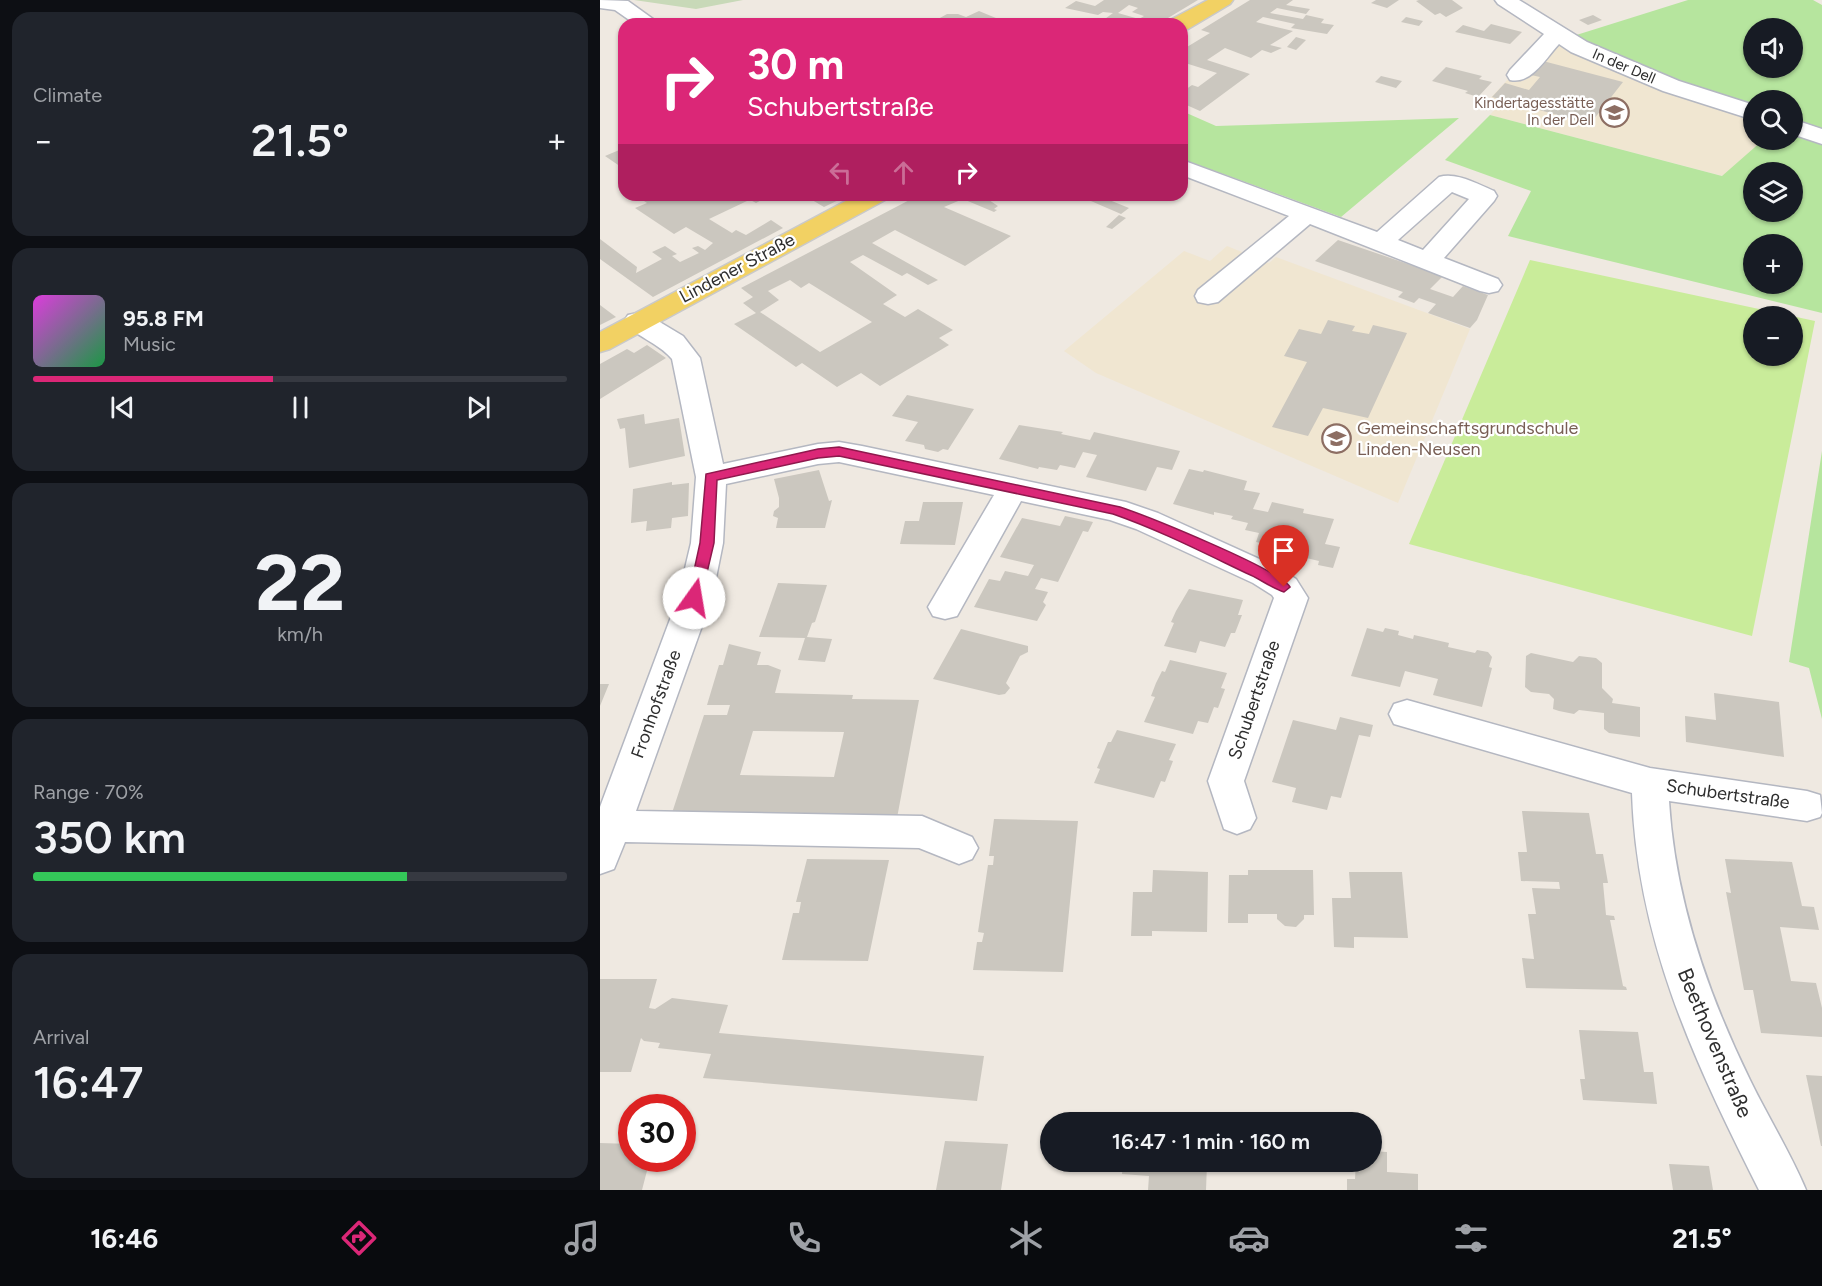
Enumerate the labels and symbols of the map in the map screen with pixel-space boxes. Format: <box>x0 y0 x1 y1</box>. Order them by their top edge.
street label: In der Dell <box>1590 45 1658 87</box>
place label: Kindertagesstätte In der Dell <box>1474 94 1594 129</box>
school or university icon: Kindertagesstätte In der Dell <box>1599 96 1631 128</box>
street label: Lindener Straße <box>676 228 799 308</box>
place label: Gemeinschaftsgrundschule Linden-Neusen <box>1357 417 1579 460</box>
school or university icon: Gemeinschaftsgrundschule Linden-Neusen <box>1320 422 1352 454</box>
pin <box>1258 525 1309 587</box>
position arrow <box>662 566 726 630</box>
street label: Schubertstraße <box>1223 637 1285 762</box>
street label: Fronhofstraße <box>626 647 686 761</box>
street label: Schubertstraße <box>1665 774 1791 814</box>
street label: Beethovenstraße <box>1673 964 1758 1121</box>
speed limit sign: 30 <box>618 1094 696 1172</box>

